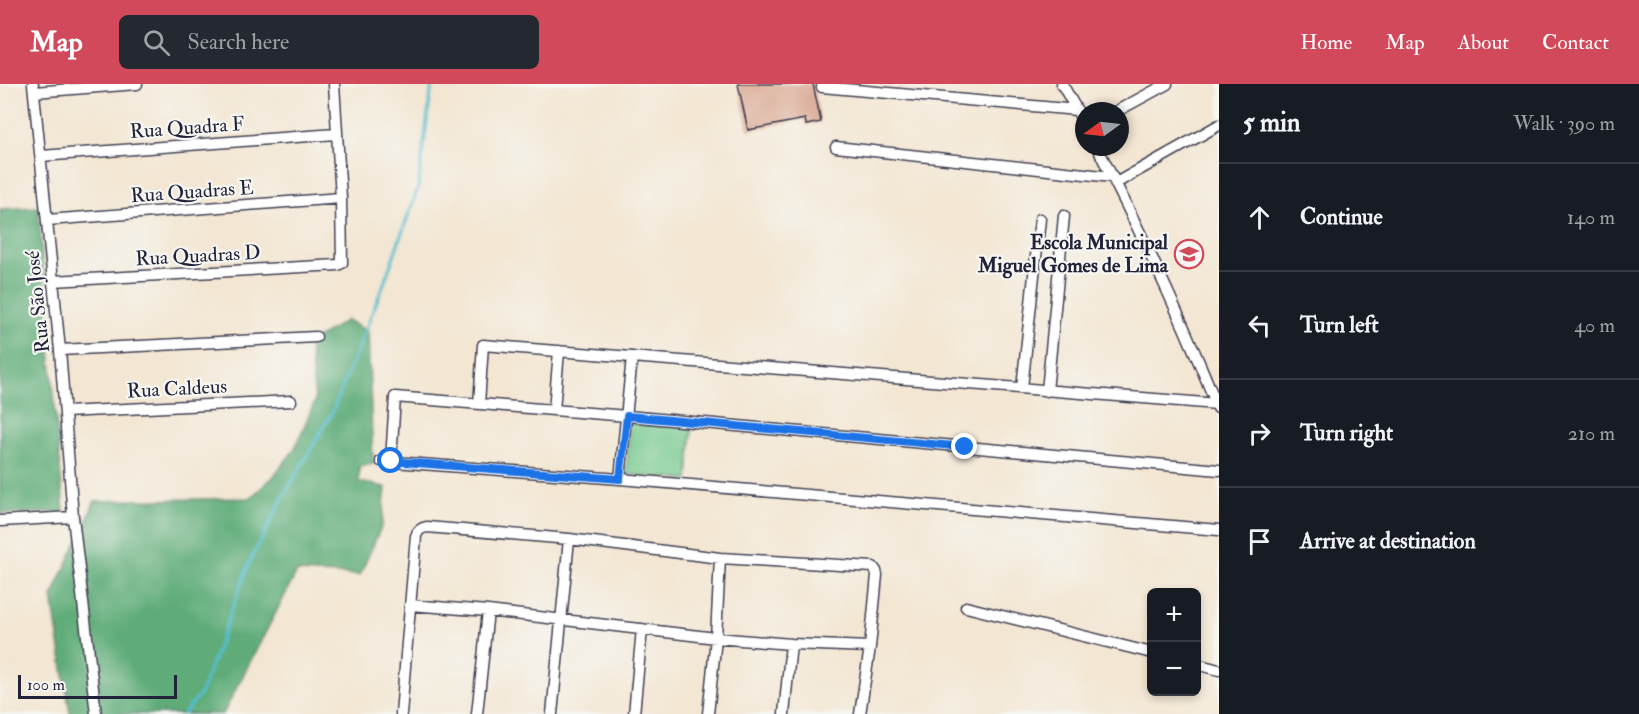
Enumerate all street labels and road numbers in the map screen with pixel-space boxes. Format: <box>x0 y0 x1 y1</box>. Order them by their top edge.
street label: Rua Quadra F <box>129 111 246 144</box>
street label: Rua Quadras E <box>130 175 254 208</box>
street label: Rua Quadras D <box>135 240 261 271</box>
street label: Rua São José <box>20 249 55 354</box>
street label: Rua Caldeus <box>126 373 228 404</box>

